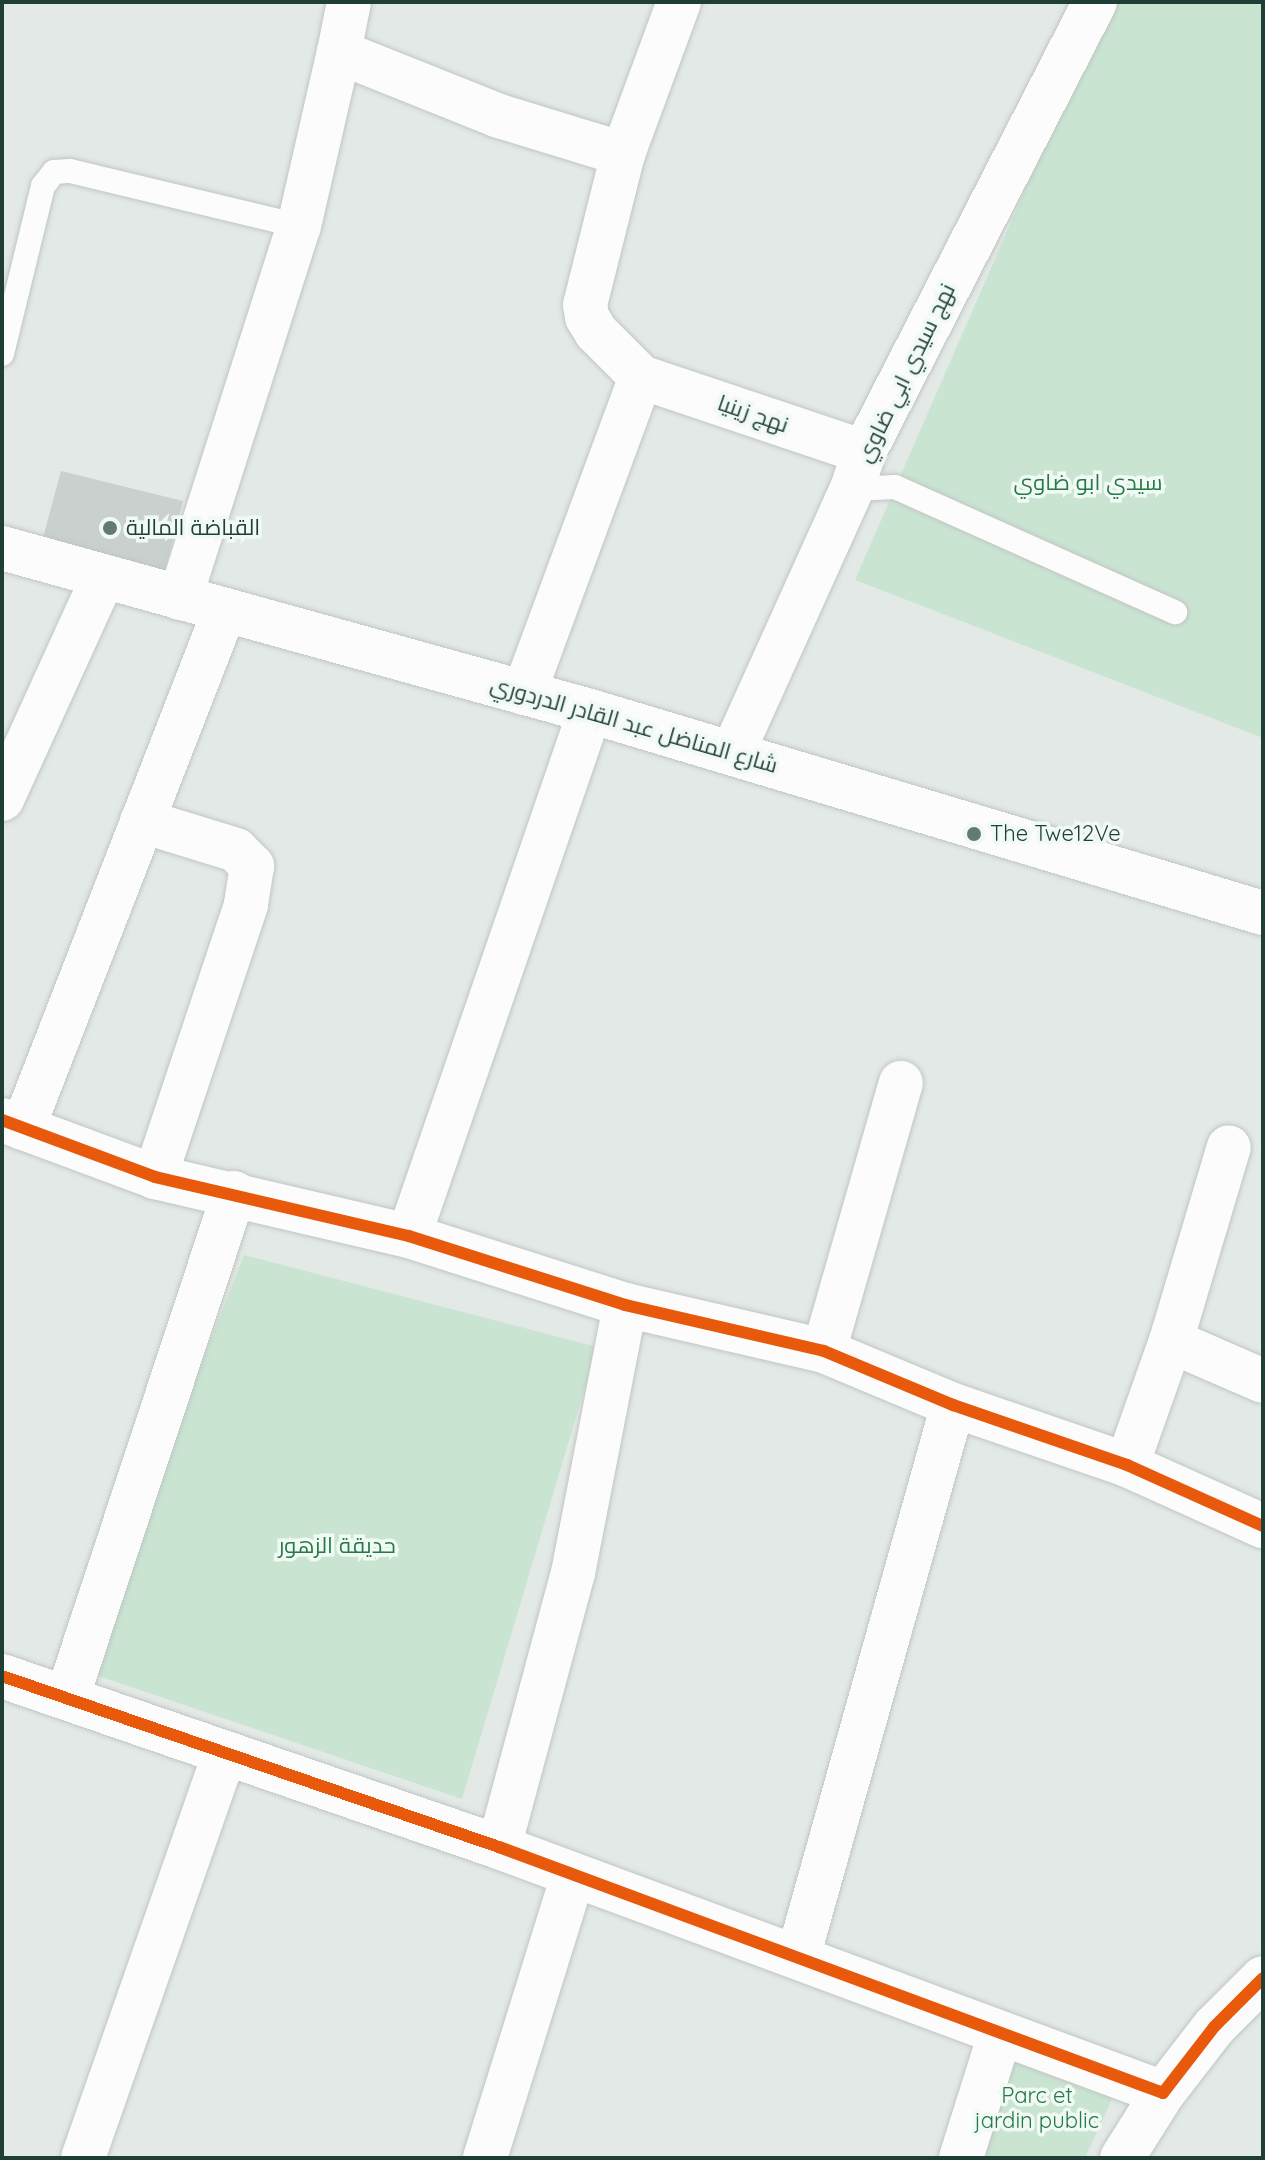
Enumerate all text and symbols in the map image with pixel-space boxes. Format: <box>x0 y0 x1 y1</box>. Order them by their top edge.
street label: نهج سيدي ابي ضاوي <box>851 279 961 467</box>
street label: نهج زينيا <box>714 390 792 438</box>
park label: سيدي ابو ضاوي <box>1014 470 1162 496</box>
place label: القباضة المالية <box>126 515 260 541</box>
marker: القباضة المالية <box>101 519 119 537</box>
street label: شارع المناضل عبد القادر الدردوري <box>487 671 781 779</box>
place label: The Twe12Ve <box>990 821 1121 847</box>
marker: The Twe12Ve <box>965 825 983 843</box>
park label: حديقة الزهور <box>278 1533 396 1559</box>
park label: Parc et jardin public <box>975 2082 1099 2134</box>

